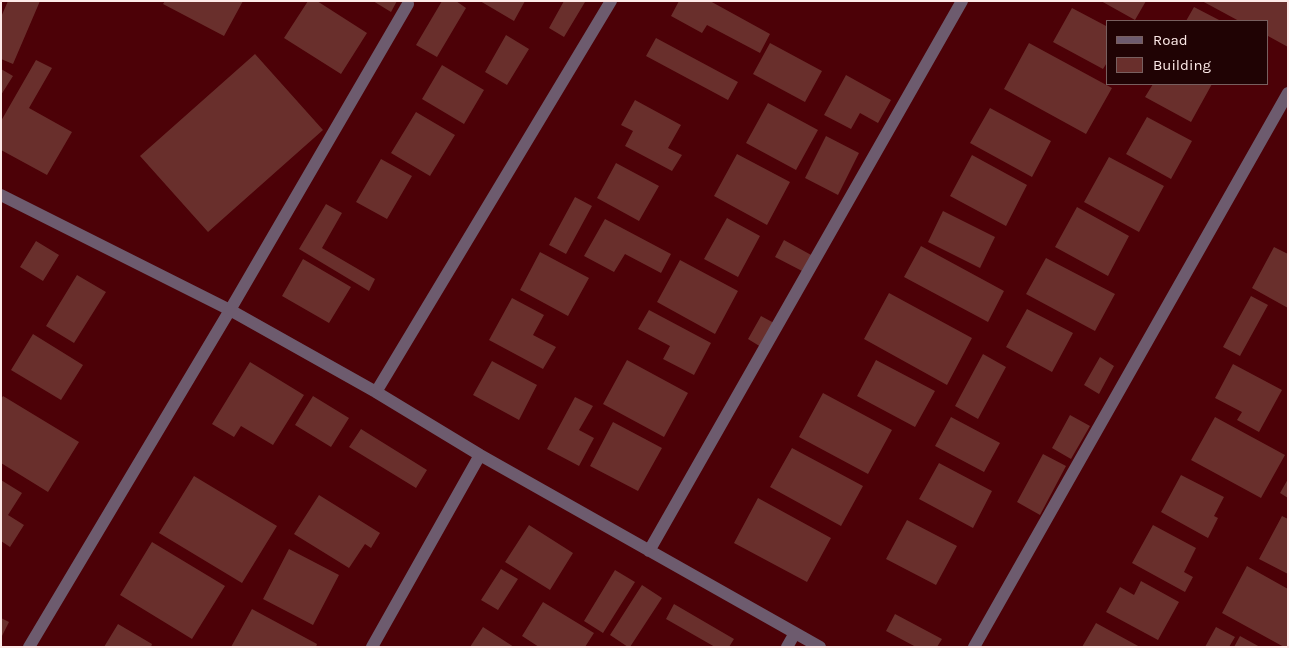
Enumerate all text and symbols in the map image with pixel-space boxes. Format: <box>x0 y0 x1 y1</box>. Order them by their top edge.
legend <box>1106 20 1269 85</box>
text: Road <box>1153 31 1188 49</box>
text: Building <box>1153 56 1211 74</box>

